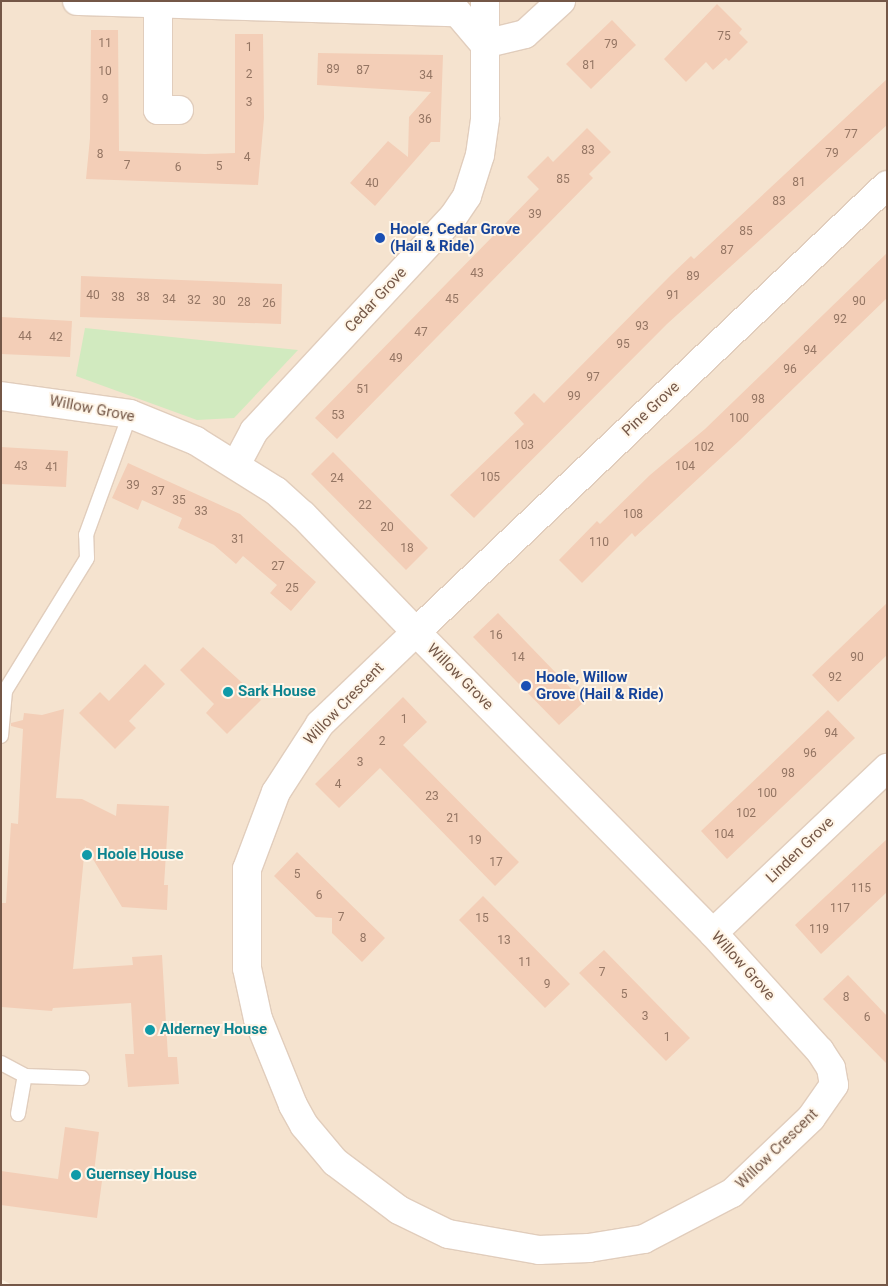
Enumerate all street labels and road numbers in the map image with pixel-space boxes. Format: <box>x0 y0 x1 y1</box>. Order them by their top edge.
street label: Cedar Grove <box>342 264 410 336</box>
street label: Pine Grove <box>619 378 683 440</box>
street label: Willow Grove <box>48 392 136 426</box>
street label: Willow Grove <box>423 640 497 714</box>
street label: Willow Crescent <box>300 659 388 749</box>
street label: Linden Grove <box>762 813 838 887</box>
street label: Willow Grove <box>707 928 779 1004</box>
street label: Willow Crescent <box>732 1105 822 1193</box>

